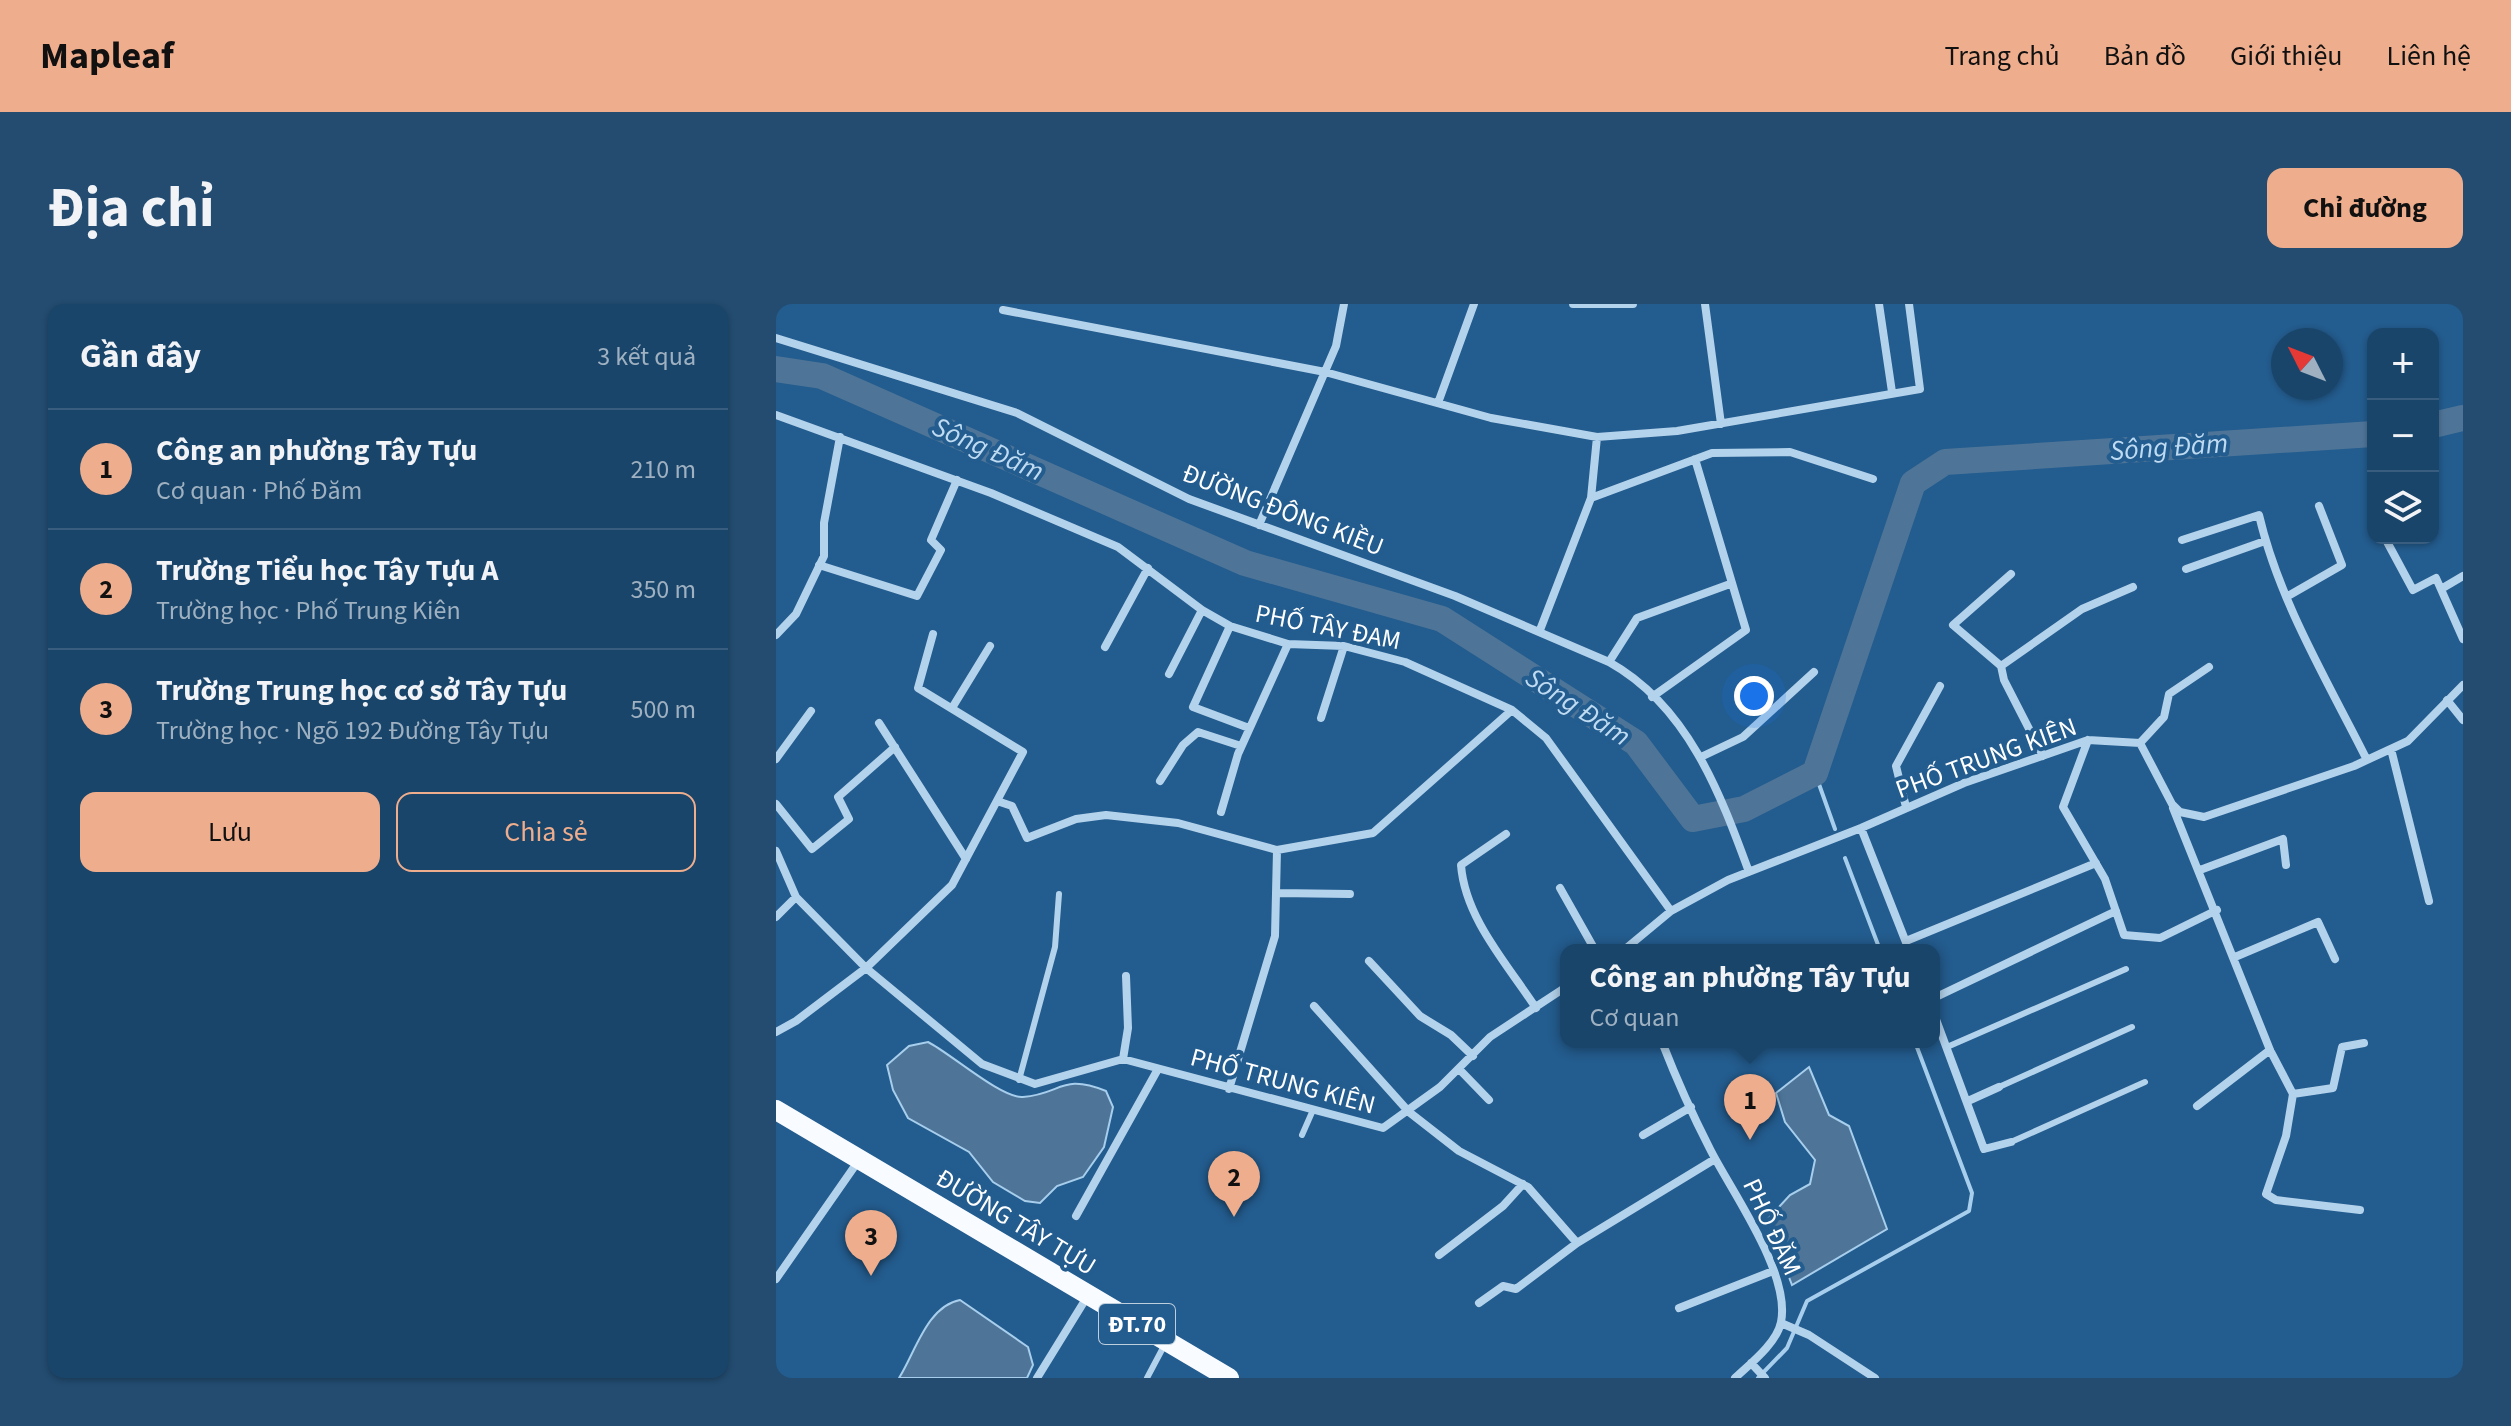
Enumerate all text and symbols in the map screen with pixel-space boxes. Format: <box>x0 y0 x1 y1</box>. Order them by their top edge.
text: Mapleaf <box>40 29 174 83</box>
text: Trang chủ <box>1944 36 2060 76</box>
text: Bản đồ <box>2104 36 2186 76</box>
text: Giới thiệu <box>2230 36 2343 76</box>
text: Liên hệ <box>2387 36 2471 76</box>
button: Chỉ đường <box>2267 168 2463 248</box>
text: Địa chỉ <box>48 169 215 248</box>
north arrow <box>2271 328 2343 400</box>
map controls <box>2367 328 2439 544</box>
button: + <box>2367 328 2439 400</box>
text: Gần đây <box>80 332 201 381</box>
text: 3 kết quả <box>597 338 696 375</box>
button: − <box>2367 400 2439 472</box>
water label: Sông Đăm <box>926 407 1050 491</box>
water label: Sông Đăm <box>2109 423 2229 471</box>
text: Công an phường Tây Tựu <box>156 429 477 472</box>
text: 1 <box>99 451 113 488</box>
text: 210 m <box>630 451 696 488</box>
street label: ĐƯỜNG ĐÔNG KIỀU <box>1177 455 1389 565</box>
text: Cơ quan · Phố Đăm <box>156 472 362 509</box>
button: layers <box>2367 472 2439 544</box>
text: Trường Tiểu học Tây Tựu A <box>156 549 499 592</box>
text: 2 <box>99 571 113 608</box>
text: 350 m <box>630 571 696 608</box>
text: Trường học · Phố Trung Kiên <box>156 592 461 629</box>
street label: PHỐ TÂY ĐAM <box>1252 595 1404 659</box>
water label: Sông Đăm <box>1517 658 1639 756</box>
text: Trường Trung học cơ sở Tây Tựu <box>156 669 567 712</box>
your location <box>1734 676 1774 716</box>
text: 3 <box>99 691 113 728</box>
text: 500 m <box>630 691 696 728</box>
street label: PHỐ TRUNG KIÊN <box>1890 708 2082 808</box>
text: Trường học · Ngõ 192 Đường Tây Tựu <box>156 712 549 749</box>
button: Lưu <box>80 792 380 872</box>
button: Chia sẻ <box>396 792 696 872</box>
popup <box>1560 944 1940 1048</box>
text: Công an phường Tây Tựu <box>1589 956 1911 999</box>
text: Cơ quan <box>1589 999 1679 1036</box>
street label: PHỐ TRUNG KIÊN <box>1186 1039 1380 1123</box>
pin: 1 <box>1724 1074 1776 1140</box>
pin: 2 <box>1208 1151 1260 1217</box>
street label: ĐƯỜNG TÂY TỰU <box>929 1160 1103 1284</box>
street label: PHỐ ĐĂM <box>1733 1172 1811 1282</box>
pin: 3 <box>845 1210 897 1276</box>
road number: ĐT.70 <box>1099 1304 1175 1344</box>

